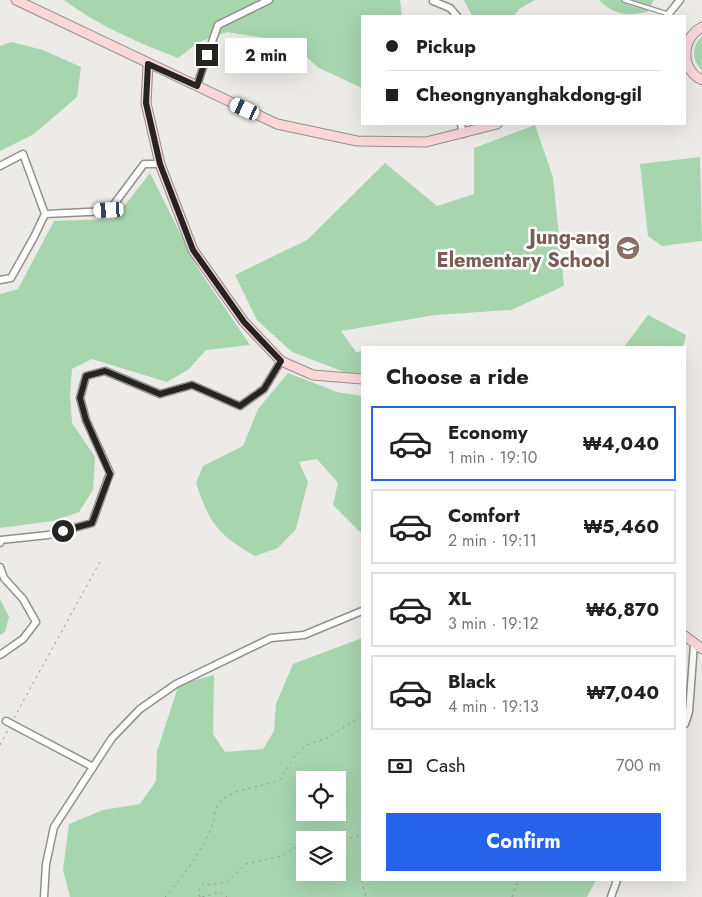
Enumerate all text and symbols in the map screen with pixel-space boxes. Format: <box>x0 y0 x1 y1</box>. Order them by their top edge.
text: Pickup <box>416 33 476 60</box>
callout: 2 min <box>224 38 307 72</box>
route end <box>196 44 218 66</box>
text: 2 min <box>245 44 287 67</box>
text: Cheongnyanghakdong-gil <box>416 81 642 108</box>
car <box>228 96 261 122</box>
car <box>93 202 124 218</box>
place label: Jung-ang Elementary School <box>437 223 610 275</box>
school or university icon: Jung-ang Elementary School <box>615 235 641 261</box>
text: Choose a ride <box>386 360 529 392</box>
text: Economy <box>448 419 528 446</box>
icon: car <box>388 421 433 466</box>
text: ₩4,040 <box>583 430 659 457</box>
text: 1 min · 19:10 <box>448 446 537 469</box>
text: Comfort <box>448 502 520 529</box>
icon: car <box>388 504 433 549</box>
text: ₩5,460 <box>584 513 659 540</box>
route start <box>52 520 74 542</box>
text: 2 min · 19:11 <box>448 529 537 552</box>
text: XL <box>448 585 471 612</box>
icon: car <box>388 587 433 632</box>
text: ₩6,870 <box>587 596 659 623</box>
text: 3 min · 19:12 <box>448 612 539 635</box>
text: Black <box>448 668 496 695</box>
icon: car <box>388 670 433 715</box>
text: ₩7,040 <box>587 679 659 706</box>
text: 4 min · 19:13 <box>448 695 539 718</box>
icon: cash <box>386 752 414 780</box>
text: Cash <box>426 752 466 779</box>
text: 700 m <box>616 754 661 777</box>
map controls <box>296 771 346 881</box>
button: locate <box>296 771 346 821</box>
button: Confirm <box>386 813 661 871</box>
button: layers <box>296 831 346 881</box>

